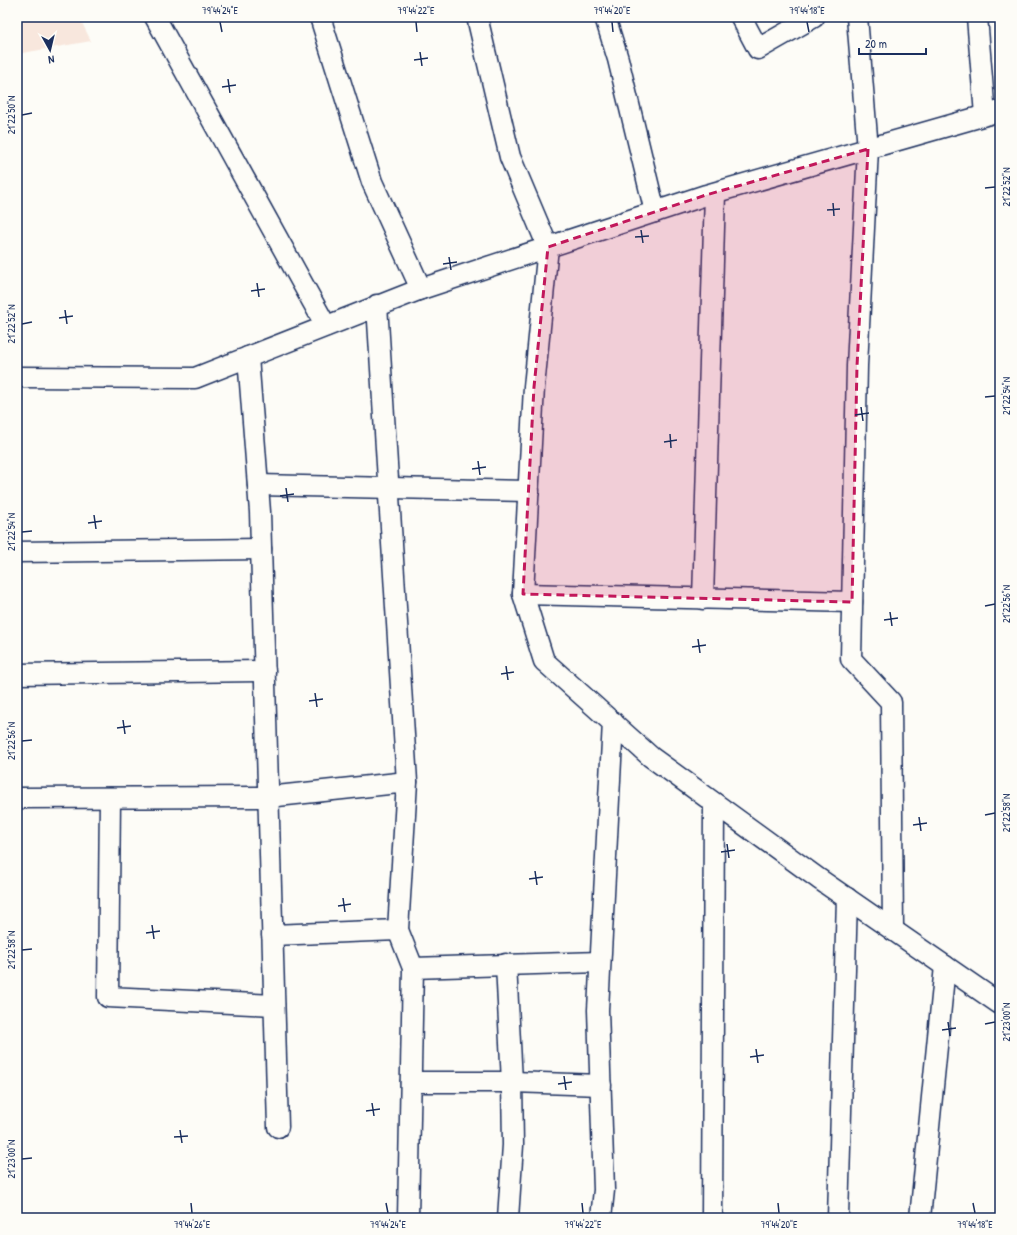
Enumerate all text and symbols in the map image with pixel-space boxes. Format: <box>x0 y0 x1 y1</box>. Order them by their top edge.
text: 79°44'24"E <box>202 4 239 17</box>
text: 79°44'22"E <box>398 4 435 17</box>
text: 79°44'20"E <box>594 4 631 17</box>
text: 79°44'18"E <box>789 4 825 17</box>
north arrow <box>30 30 70 70</box>
scale bar <box>859 30 926 56</box>
text: 20 m <box>865 35 887 52</box>
text: N <box>47 53 55 67</box>
text: 21°22'50"N <box>5 96 18 134</box>
text: 21°22'52"N <box>1000 168 1013 206</box>
text: 21°22'52"N <box>5 305 18 343</box>
text: 21°22'54"N <box>1000 377 1013 415</box>
text: 21°22'54"N <box>5 513 18 551</box>
text: 21°22'56"N <box>1000 585 1013 623</box>
text: 21°22'56"N <box>5 722 18 760</box>
text: 21°22'58"N <box>1000 794 1013 832</box>
text: 21°22'58"N <box>5 931 18 969</box>
text: 21°23'00"N <box>1000 1003 1013 1041</box>
text: 21°23'00"N <box>5 1140 18 1178</box>
text: 79°44'26"E <box>174 1218 211 1231</box>
text: 79°44'24"E <box>370 1218 407 1231</box>
text: 79°44'22"E <box>565 1218 602 1231</box>
text: 79°44'20"E <box>761 1218 798 1231</box>
text: 79°44'18"E <box>957 1218 993 1231</box>

